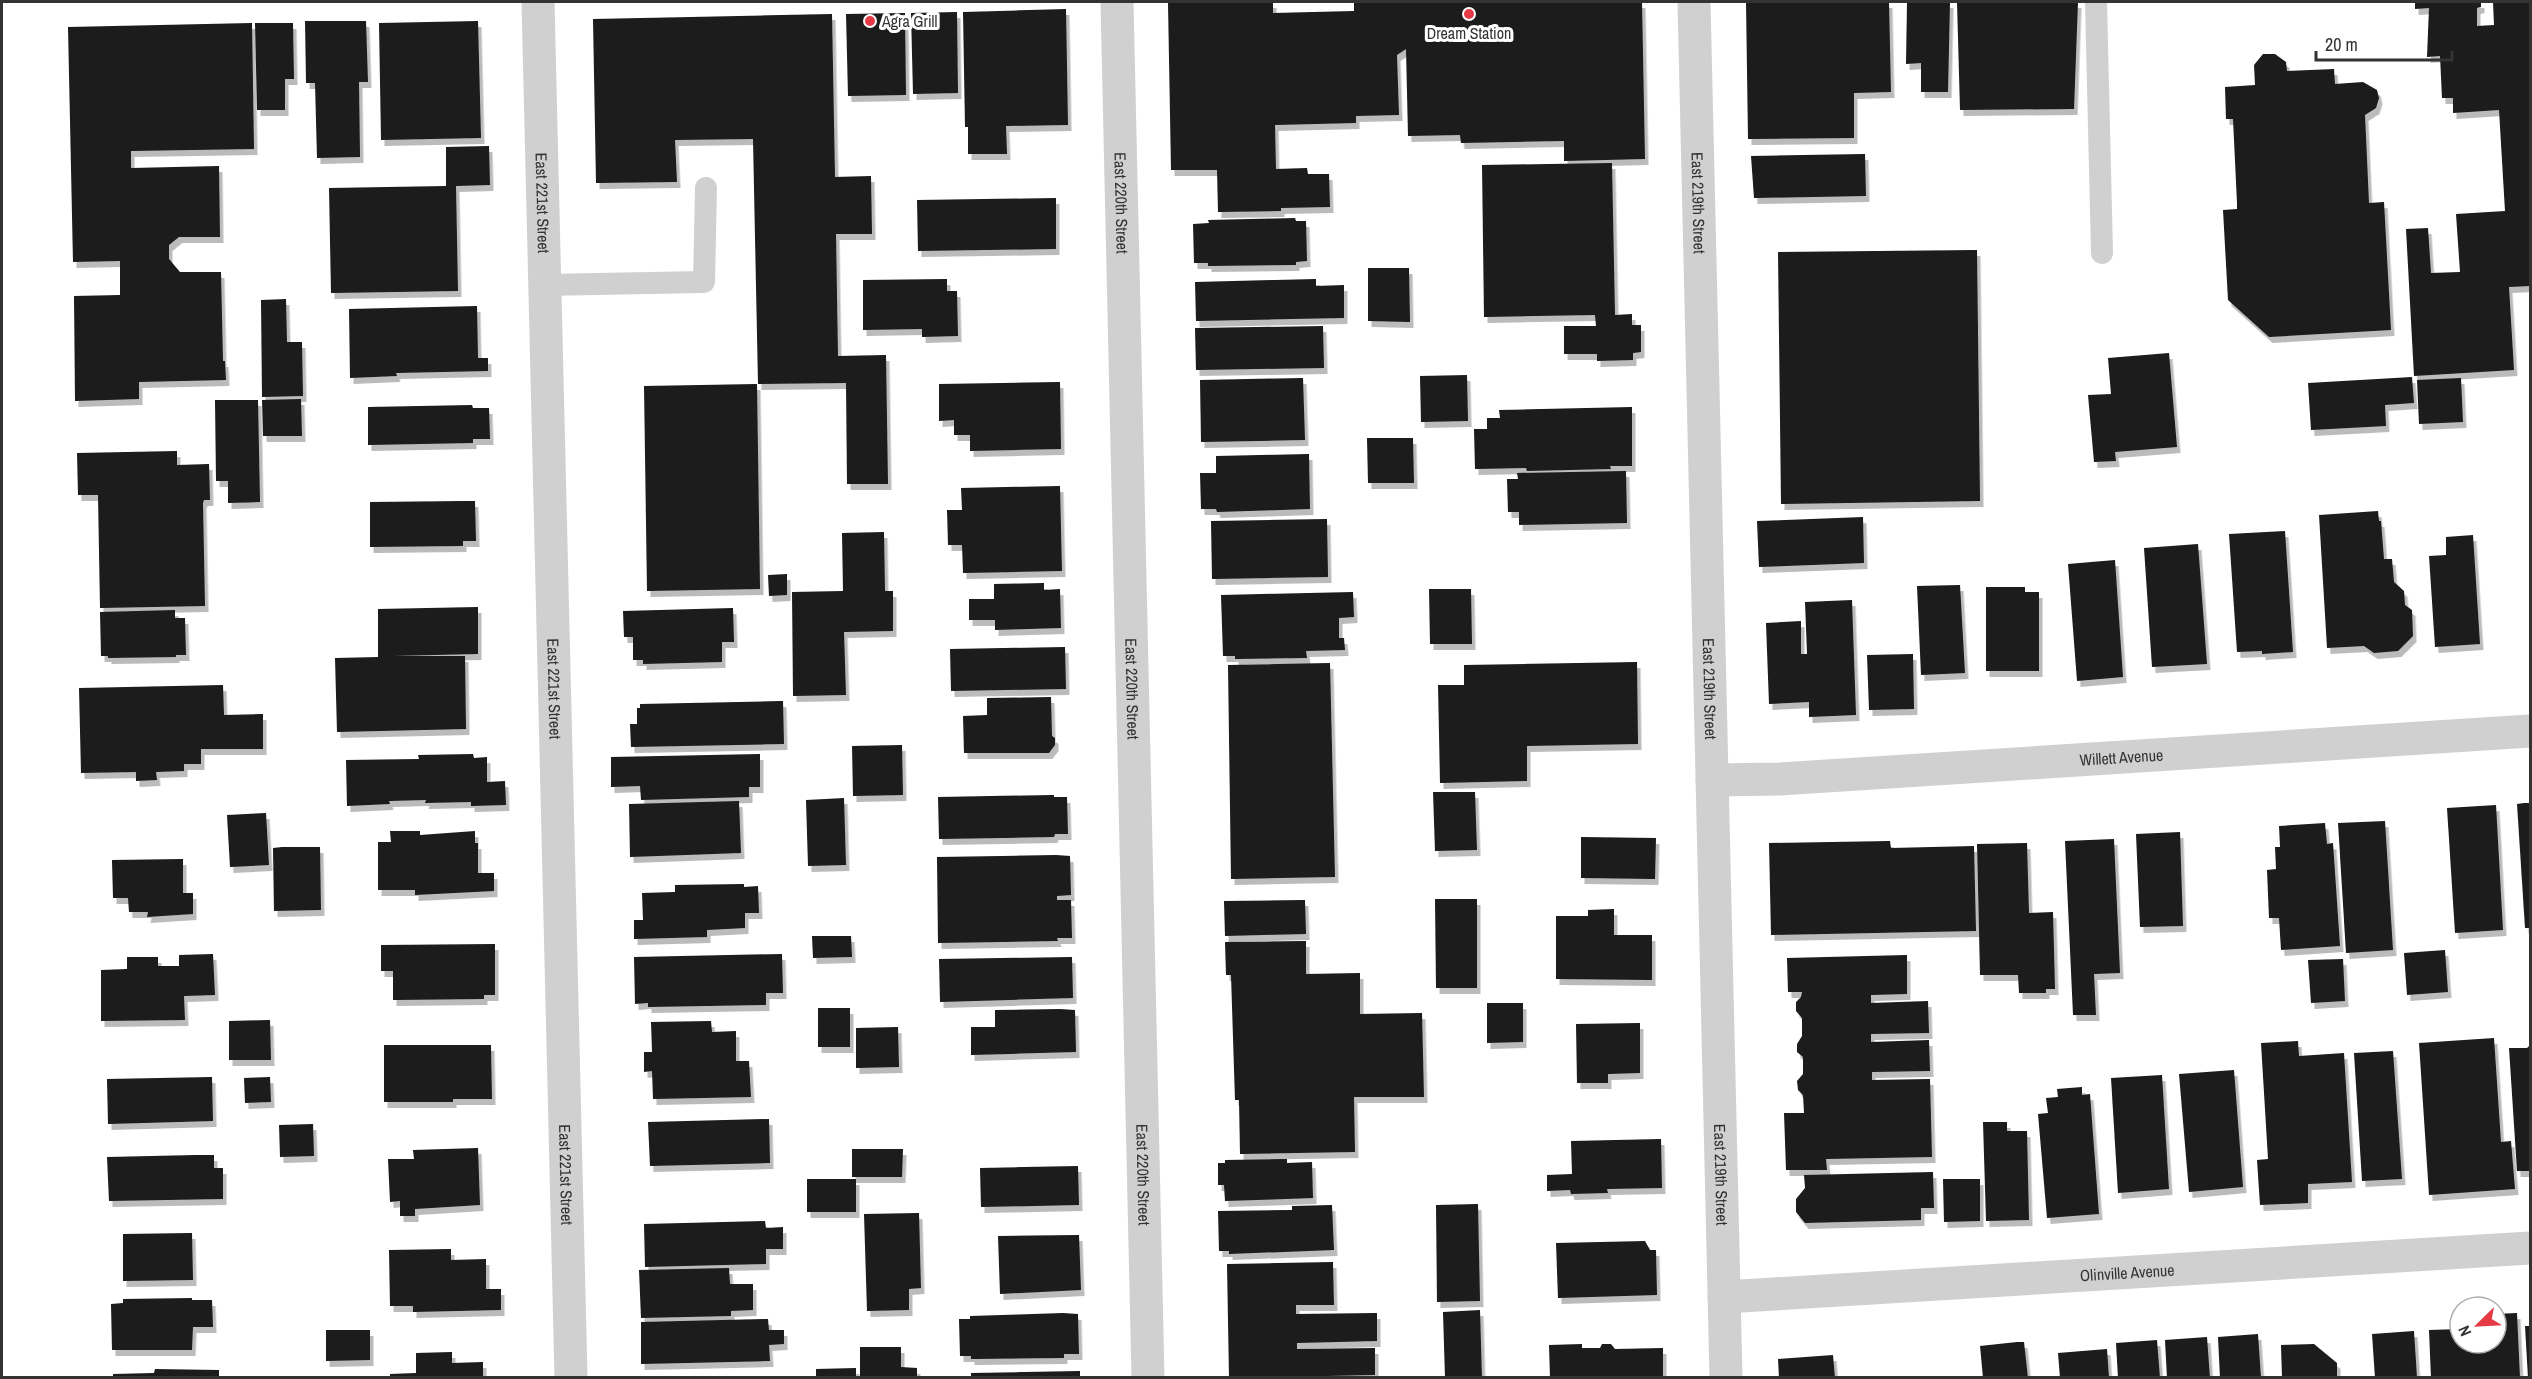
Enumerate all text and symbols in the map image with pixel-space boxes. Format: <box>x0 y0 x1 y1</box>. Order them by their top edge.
marker: Dream Station <box>1462 7 1476 21</box>
place label: Agra Grill <box>881 10 937 32</box>
marker: Agra Grill <box>863 14 877 28</box>
place label: Dream Station <box>1427 22 1511 44</box>
scale bar <box>2316 24 2452 62</box>
text: 20 m <box>2325 32 2358 57</box>
street label: East 221st Street <box>531 152 555 254</box>
street label: East 220th Street <box>1109 152 1134 254</box>
street label: East 219th Street <box>1686 152 1711 254</box>
street label: East 221st Street <box>542 638 567 740</box>
street label: East 220th Street <box>1120 638 1145 740</box>
street label: East 219th Street <box>1698 638 1722 740</box>
street label: Willett Avenue <box>2079 744 2164 771</box>
street label: East 221st Street <box>554 1124 578 1226</box>
street label: East 220th Street <box>1131 1124 1156 1226</box>
street label: East 219th Street <box>1709 1124 1733 1226</box>
street label: Olinville Avenue <box>2079 1259 2175 1286</box>
north arrow <box>2448 1295 2508 1355</box>
text: N <box>2452 1322 2476 1340</box>

